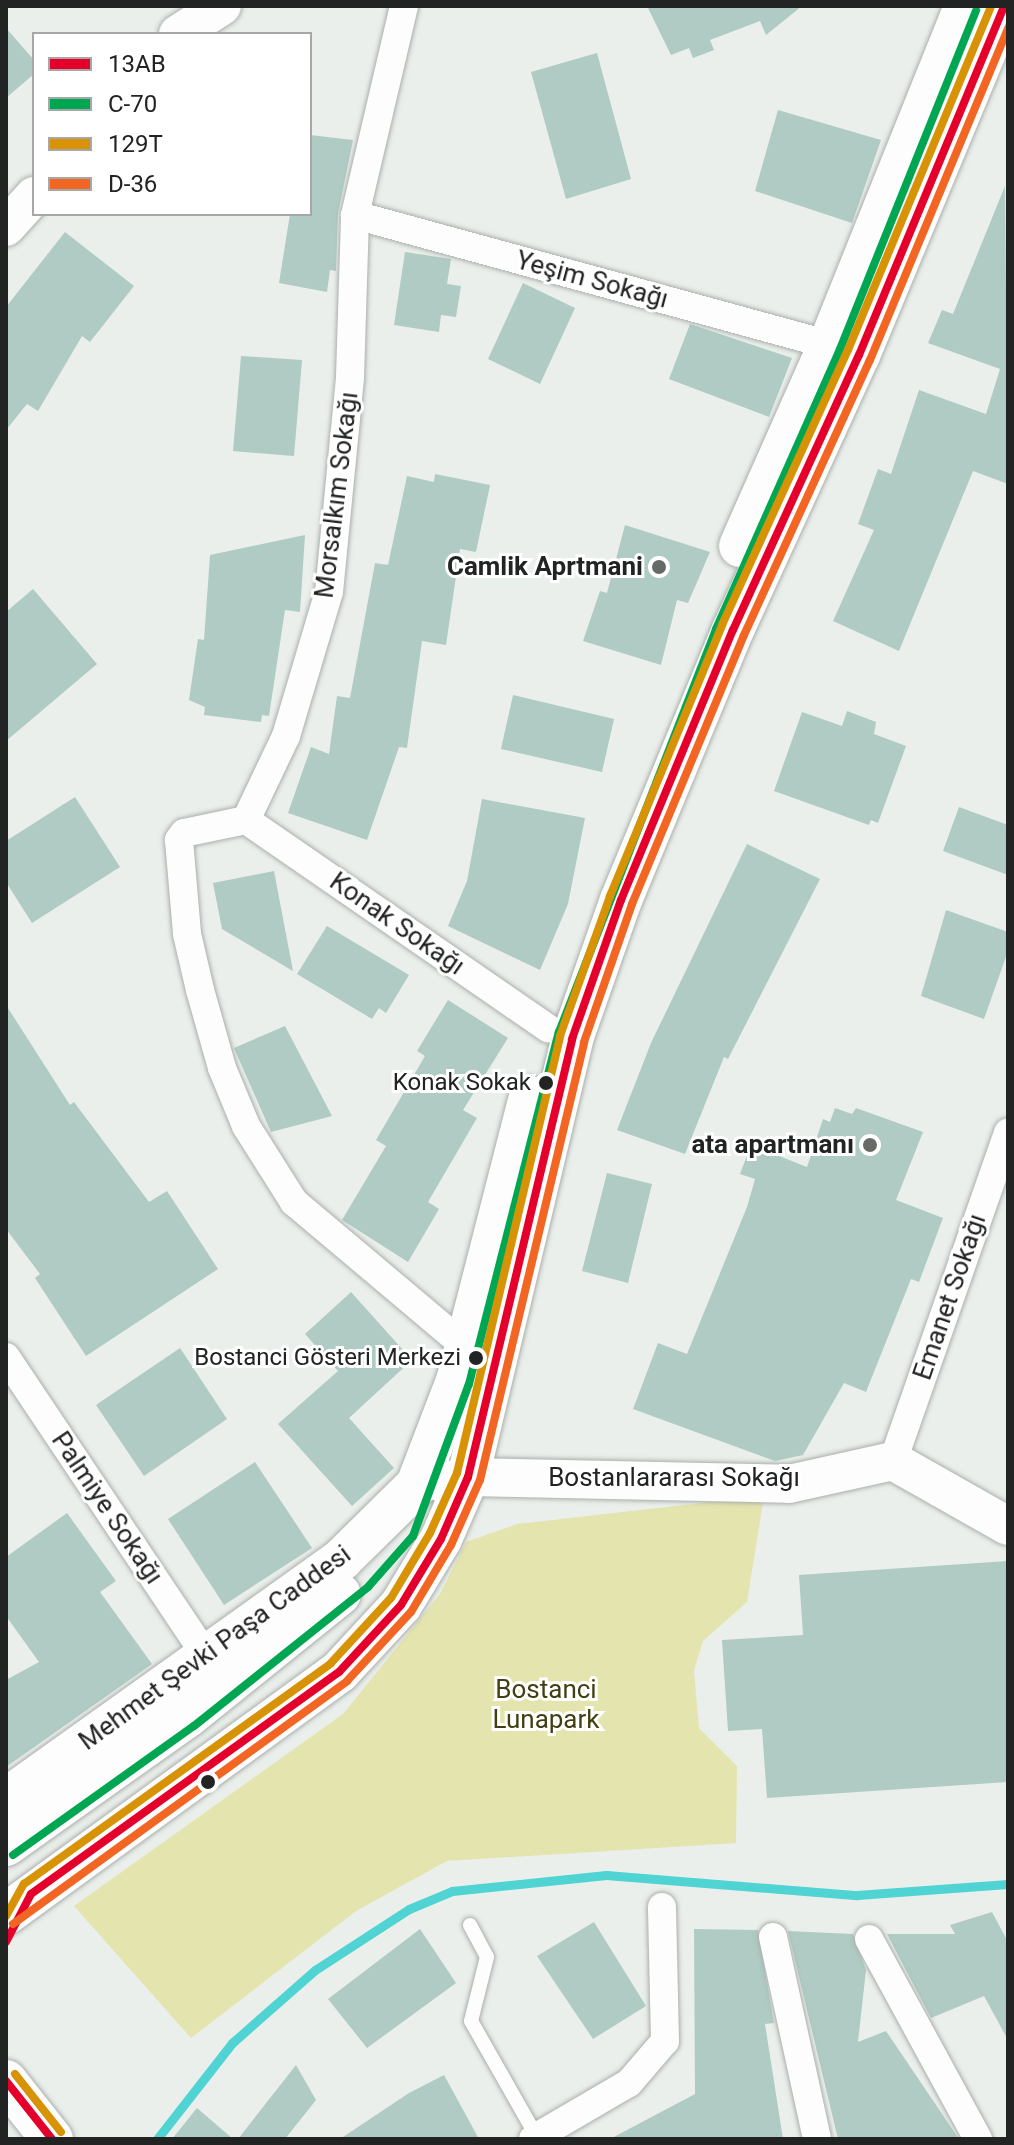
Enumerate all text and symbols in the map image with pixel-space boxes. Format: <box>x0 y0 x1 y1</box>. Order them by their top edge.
legend <box>32 32 312 216</box>
text: 13AB <box>108 50 166 78</box>
text: C-70 <box>108 90 157 118</box>
text: 129T <box>108 130 163 158</box>
text: D-36 <box>108 170 157 198</box>
street label: Yeşim Sokağı <box>513 245 671 315</box>
street label: Morsalkım Sokağı <box>309 390 365 600</box>
place label: Camlik Aprtmani <box>447 551 643 583</box>
marker: Camlik Aprtmani <box>650 558 668 576</box>
street label: Konak Sokağı <box>324 866 470 982</box>
place label: Konak Sokak <box>393 1069 531 1097</box>
marker: Konak Sokak <box>538 1075 554 1091</box>
place label: ata apartmanı <box>691 1129 854 1161</box>
marker: ata apartmanı <box>861 1136 879 1154</box>
street label: Emanet Sokağı <box>907 1210 993 1384</box>
place label: Bostanci Gösteri Merkezi <box>194 1344 461 1372</box>
marker: Bostanci Gösteri Merkezi <box>468 1350 484 1366</box>
street label: Palmiye Sokağı <box>45 1426 169 1590</box>
street label: Bostanlararası Sokağı <box>548 1462 800 1494</box>
street label: Mehmet Şevki Paşa Caddesi <box>73 1539 357 1757</box>
park label: Bostanci Lunapark <box>492 1674 600 1736</box>
unlabelled marker <box>200 1774 216 1790</box>

